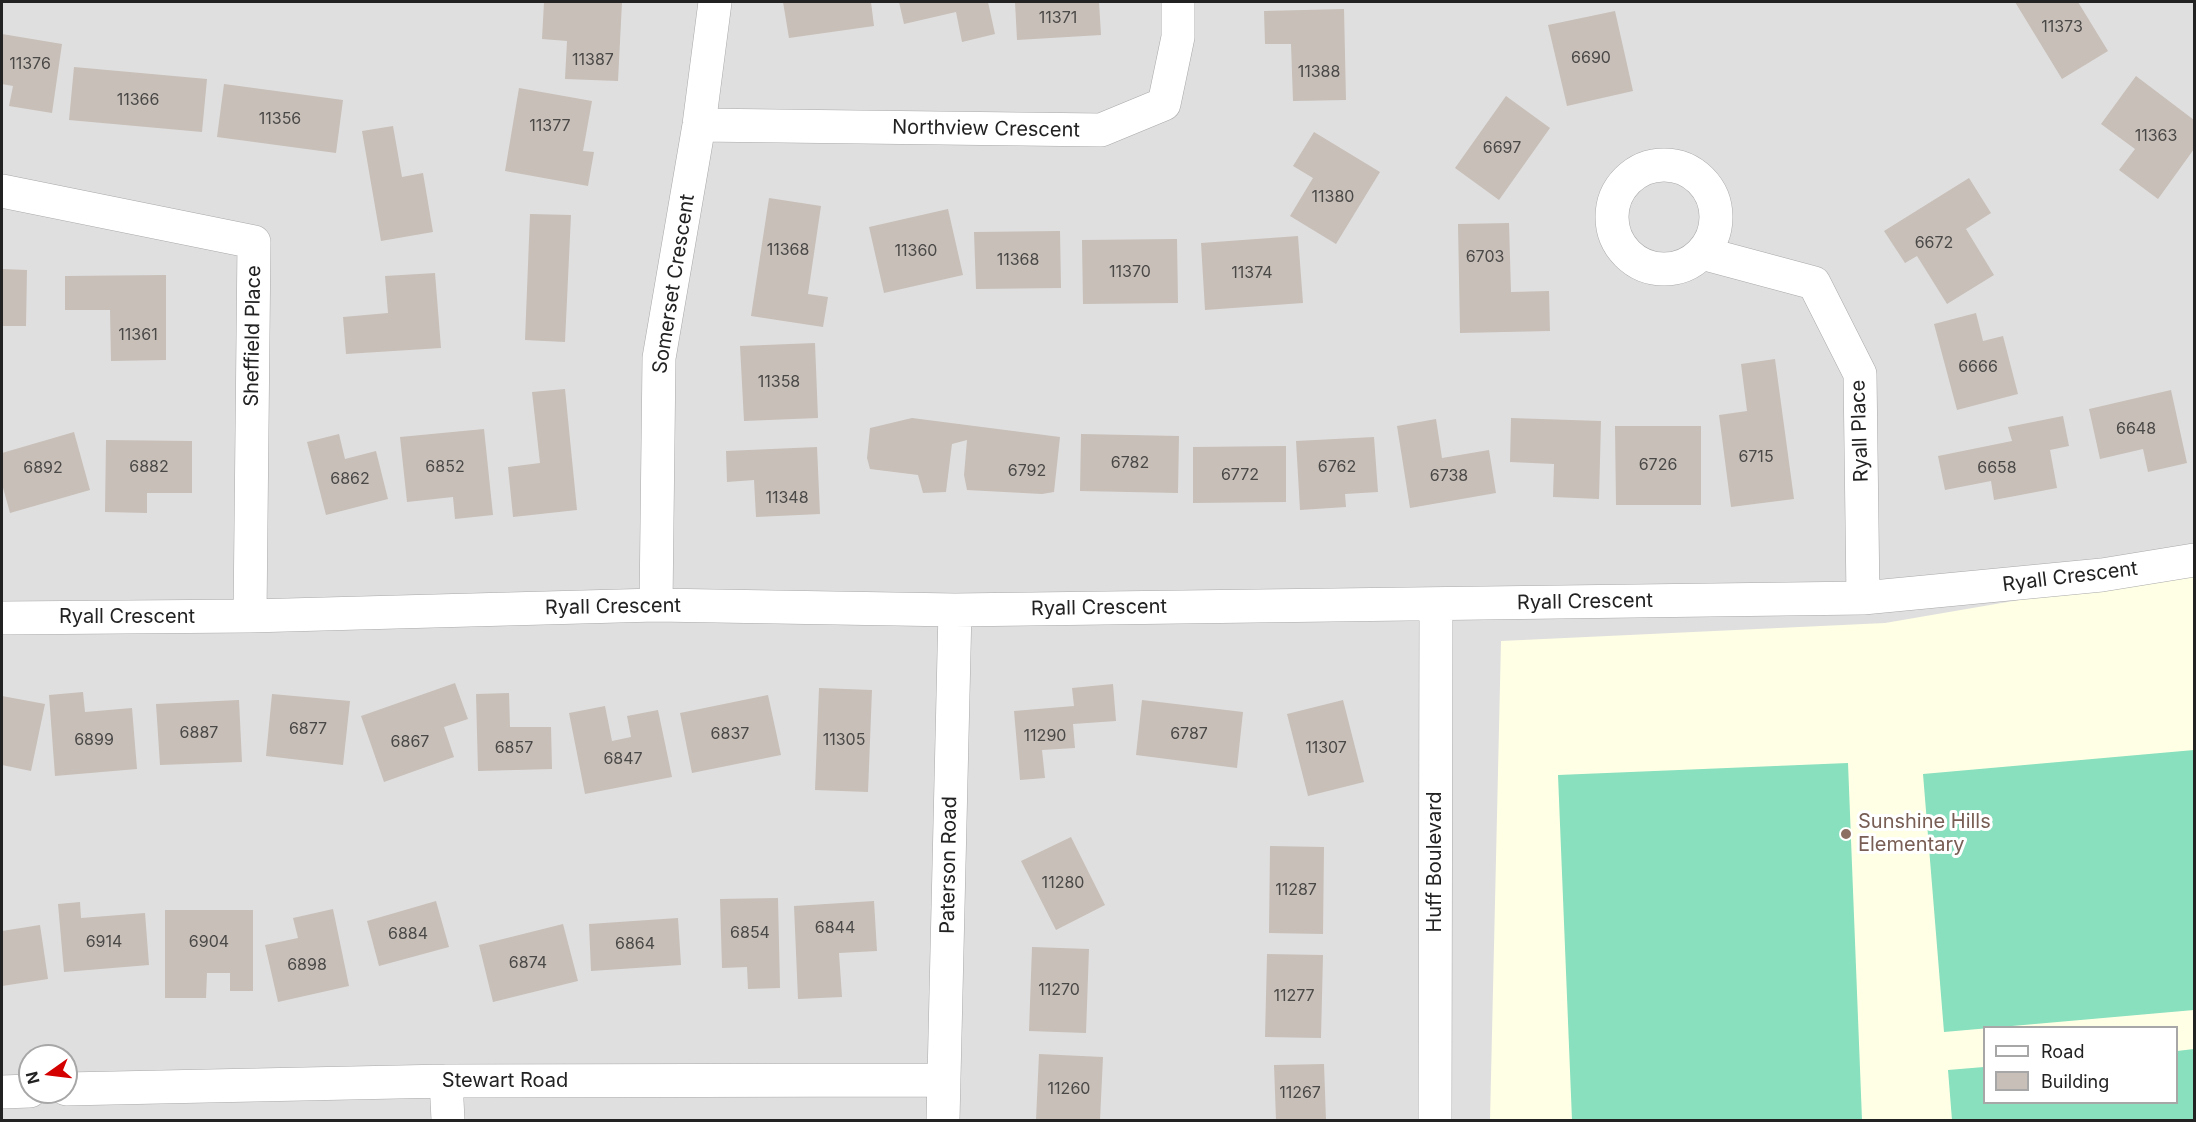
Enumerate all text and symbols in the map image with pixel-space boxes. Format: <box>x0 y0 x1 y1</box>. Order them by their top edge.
house number: 11371 <box>1039 8 1077 28</box>
house number: 11373 <box>2041 17 2083 37</box>
house number: 6690 <box>1571 48 1611 68</box>
house number: 11387 <box>572 50 614 70</box>
house number: 11376 <box>9 54 51 74</box>
house number: 11388 <box>1298 62 1340 82</box>
house number: 11366 <box>117 90 159 110</box>
house number: 11356 <box>259 109 301 129</box>
street label: Northview Crescent <box>892 115 1080 143</box>
house number: 11377 <box>529 116 571 136</box>
house number: 11363 <box>2135 126 2177 146</box>
house number: 6697 <box>1483 138 1521 158</box>
house number: 11380 <box>1312 187 1354 207</box>
street label: Somerset Crescent <box>648 193 700 375</box>
house number: 6672 <box>1915 233 1953 253</box>
house number: 11368 <box>767 240 809 260</box>
house number: 11360 <box>895 241 937 261</box>
house number: 6703 <box>1466 247 1504 267</box>
house number: 11368 <box>997 250 1039 270</box>
house number: 11370 <box>1109 262 1151 282</box>
house number: 11374 <box>1231 263 1273 283</box>
street label: Sheffield Place <box>240 265 266 407</box>
house number: 11361 <box>118 325 158 345</box>
house number: 6666 <box>1958 357 1998 377</box>
house number: 11358 <box>758 372 800 392</box>
street label: Ryall Place <box>1846 379 1874 483</box>
house number: 6648 <box>2116 419 2156 439</box>
house number: 6715 <box>1738 447 1774 467</box>
house number: 6782 <box>1111 453 1149 473</box>
house number: 6726 <box>1639 455 1677 475</box>
house number: 6882 <box>129 457 169 477</box>
house number: 6852 <box>425 457 465 477</box>
house number: 6762 <box>1318 457 1356 477</box>
house number: 6892 <box>23 458 63 478</box>
house number: 6658 <box>1977 458 2017 478</box>
house number: 6792 <box>1008 461 1046 481</box>
house number: 6772 <box>1221 465 1259 485</box>
house number: 6738 <box>1430 466 1468 486</box>
house number: 6862 <box>330 469 370 489</box>
house number: 11348 <box>765 488 809 508</box>
street label: Ryall Crescent <box>2001 557 2139 597</box>
street label: Ryall Crescent <box>1517 589 1653 615</box>
street label: Ryall Crescent <box>545 594 681 620</box>
street label: Ryall Crescent <box>1031 595 1167 621</box>
street label: Ryall Crescent <box>59 605 195 629</box>
house number: 6877 <box>289 719 327 739</box>
house number: 6887 <box>180 723 218 743</box>
house number: 6837 <box>711 724 749 744</box>
house number: 6787 <box>1170 724 1208 744</box>
house number: 11290 <box>1024 726 1066 746</box>
house number: 6899 <box>74 730 114 750</box>
house number: 11305 <box>823 730 865 750</box>
house number: 6867 <box>391 732 429 752</box>
house number: 6857 <box>495 738 533 758</box>
house number: 11307 <box>1305 738 1347 758</box>
house number: 6847 <box>603 749 643 769</box>
street label: Huff Boulevard <box>1423 791 1447 933</box>
street label: Paterson Road <box>936 796 962 934</box>
place label: Sunshine Hills Elementary <box>1858 810 1991 857</box>
marker: Sunshine Hills Elementary <box>1839 827 1853 841</box>
house number: 11280 <box>1042 873 1084 893</box>
house number: 11287 <box>1275 880 1317 900</box>
house number: 6844 <box>815 918 855 938</box>
house number: 6854 <box>730 923 770 943</box>
house number: 6884 <box>388 924 428 944</box>
house number: 6914 <box>86 932 122 952</box>
house number: 6904 <box>189 932 229 952</box>
house number: 6864 <box>615 934 655 954</box>
house number: 6874 <box>509 953 547 973</box>
house number: 6898 <box>287 955 327 975</box>
house number: 11270 <box>1038 980 1080 1000</box>
house number: 11277 <box>1273 986 1315 1006</box>
legend <box>1983 1026 2178 1104</box>
text: Road <box>2041 1041 2084 1062</box>
north arrow <box>18 1044 78 1104</box>
street label: Stewart Road <box>442 1069 568 1093</box>
text: N <box>21 1070 44 1086</box>
text: Building <box>2041 1071 2109 1092</box>
house number: 11260 <box>1048 1079 1090 1099</box>
house number: 11267 <box>1279 1083 1321 1103</box>

